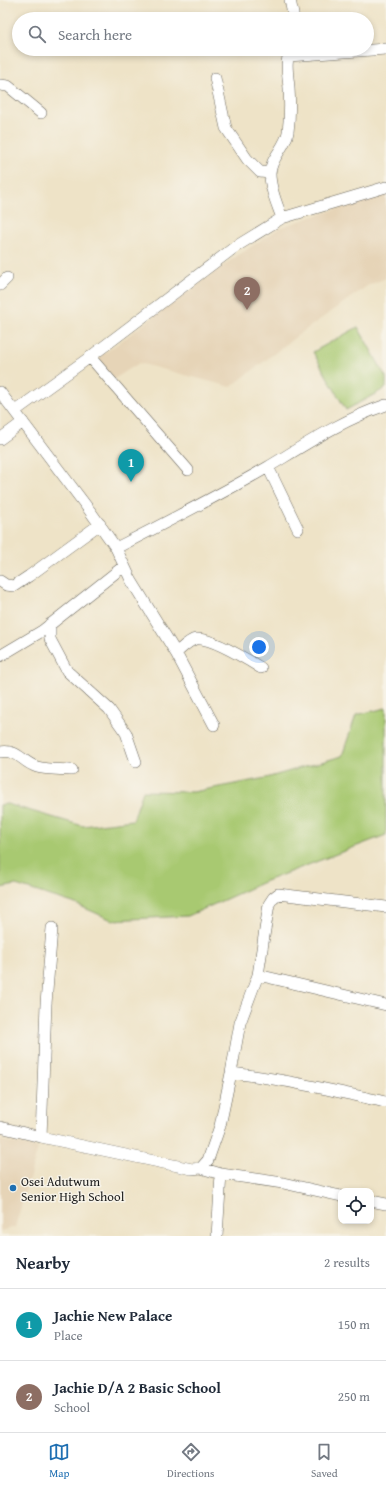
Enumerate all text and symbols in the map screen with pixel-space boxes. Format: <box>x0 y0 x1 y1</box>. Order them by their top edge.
search box <box>12 12 374 56</box>
icon: search <box>26 23 48 45</box>
text: Search here <box>58 24 132 45</box>
pin: 2 <box>234 277 260 310</box>
pin: 1 <box>118 449 144 482</box>
your location <box>249 637 269 657</box>
place label: Osei Adutwum Senior High School <box>21 1172 125 1206</box>
marker: Osei Adutwum Senior High School <box>8 1183 18 1193</box>
map controls <box>338 1188 374 1224</box>
button: locate <box>338 1188 374 1224</box>
text: Nearby <box>16 1250 70 1275</box>
text: 2 results <box>324 1253 370 1272</box>
text: Jachie New Palace <box>54 1305 172 1326</box>
text: 1 <box>26 1315 32 1334</box>
text: 150 m <box>338 1315 370 1334</box>
text: Place <box>54 1326 83 1345</box>
text: Jachie D/A 2 Basic School <box>54 1377 221 1398</box>
text: 2 <box>26 1387 32 1406</box>
text: 250 m <box>338 1387 370 1406</box>
text: School <box>54 1398 90 1417</box>
tab: Map <box>48 1441 70 1481</box>
tab: Directions <box>167 1441 214 1481</box>
tab: Saved <box>311 1441 338 1481</box>

